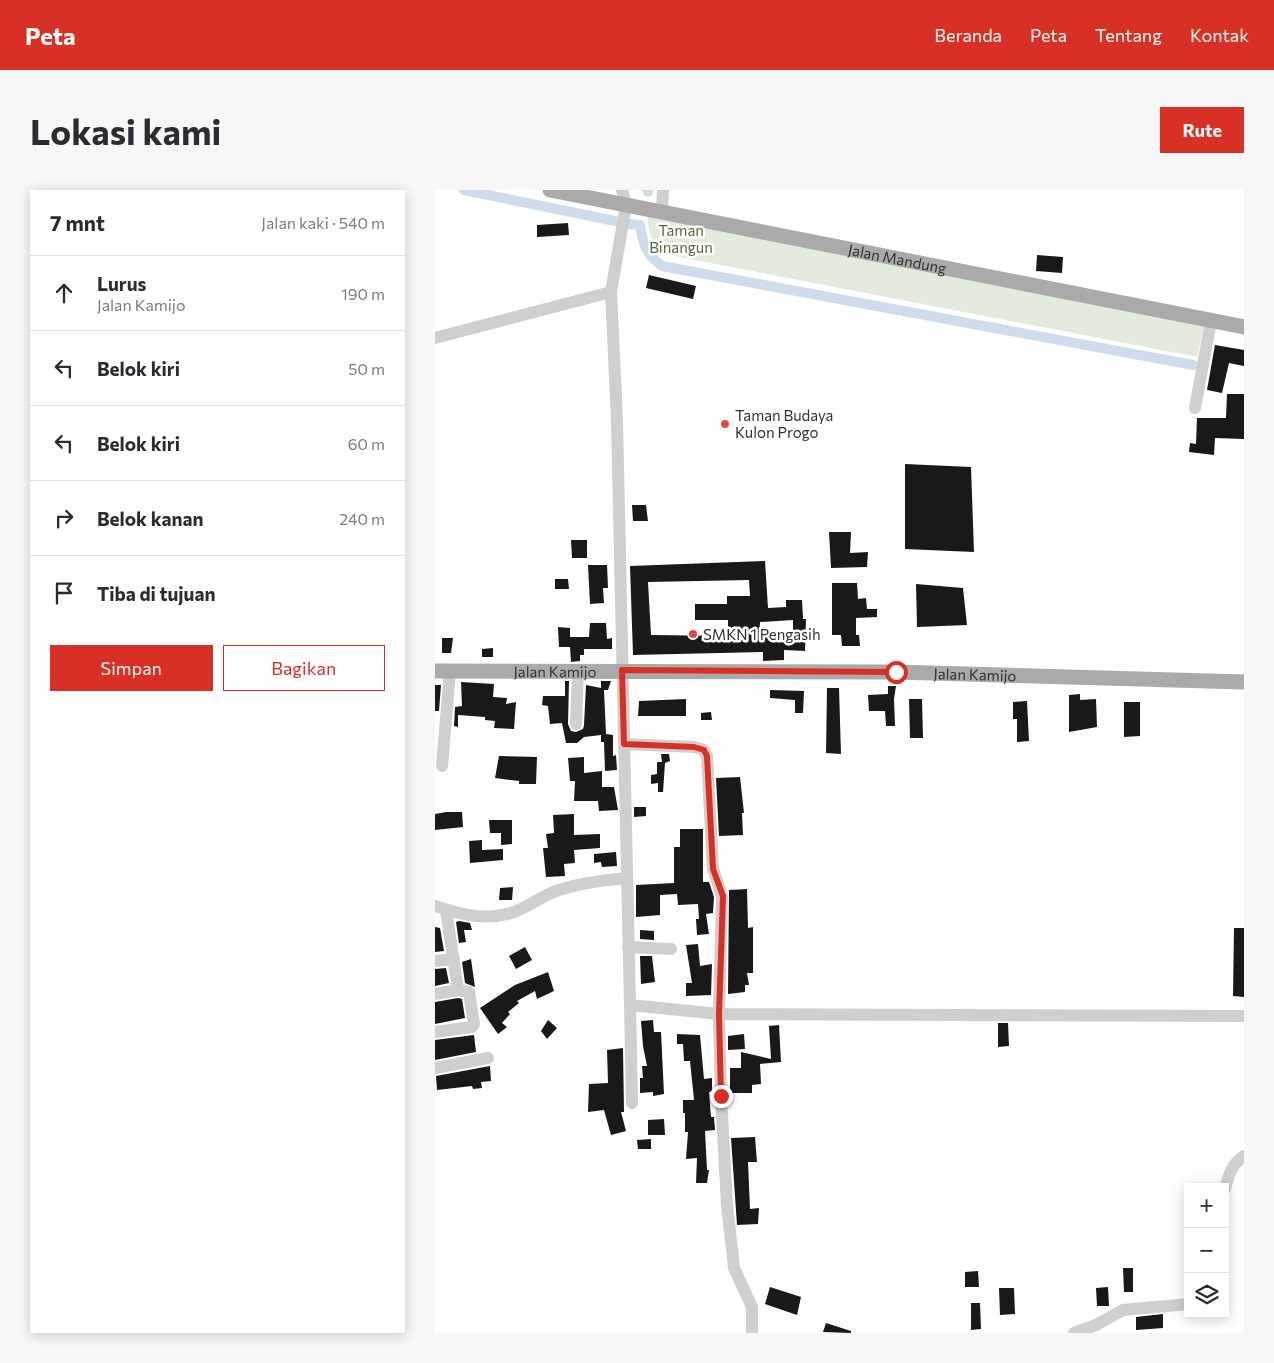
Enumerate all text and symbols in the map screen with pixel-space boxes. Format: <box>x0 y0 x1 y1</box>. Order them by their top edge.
text: Peta <box>25 21 76 50</box>
text: Beranda <box>934 24 1002 46</box>
text: Peta <box>1030 24 1067 46</box>
text: Tentang <box>1095 24 1162 46</box>
text: Kontak <box>1190 24 1249 46</box>
button: Rute <box>1160 107 1244 153</box>
text: Lokasi kami <box>30 109 221 152</box>
text: 7 mnt <box>50 210 105 235</box>
text: Jalan kaki · 540 m <box>261 213 385 232</box>
park label: Taman Binangun <box>649 221 713 256</box>
street label: Jalan Mandung <box>847 240 948 277</box>
text: Lurus <box>97 272 146 295</box>
icon: ahead <box>50 279 78 307</box>
text: 190 m <box>341 284 385 303</box>
text: Jalan Kamijo <box>97 295 186 314</box>
icon: left <box>50 354 78 382</box>
text: Belok kiri <box>97 357 180 380</box>
text: 50 m <box>348 359 385 378</box>
place label: Taman Budaya Kulon Progo <box>735 406 833 441</box>
marker: Taman Budaya Kulon Progo <box>719 418 731 430</box>
icon: left <box>50 429 78 457</box>
text: Belok kiri <box>97 432 180 455</box>
text: 60 m <box>348 434 385 453</box>
icon: right <box>50 504 78 532</box>
text: Belok kanan <box>97 507 204 530</box>
text: 240 m <box>339 509 385 528</box>
icon: arrive <box>50 579 78 607</box>
text: Tiba di tujuan <box>97 582 215 605</box>
place label: SMKN 1 Pengasih <box>703 625 821 643</box>
marker: SMKN 1 Pengasih <box>687 628 699 640</box>
button: Simpan <box>50 645 213 691</box>
button: Bagikan <box>223 645 385 691</box>
route start <box>885 661 908 684</box>
street label: Jalan Kamijo <box>513 662 597 680</box>
street label: Jalan Kamijo <box>933 664 1017 684</box>
route end <box>710 1085 733 1108</box>
map controls <box>1184 1183 1229 1318</box>
button: + <box>1184 1183 1229 1228</box>
button: − <box>1184 1228 1229 1273</box>
button: layers <box>1184 1273 1229 1318</box>

